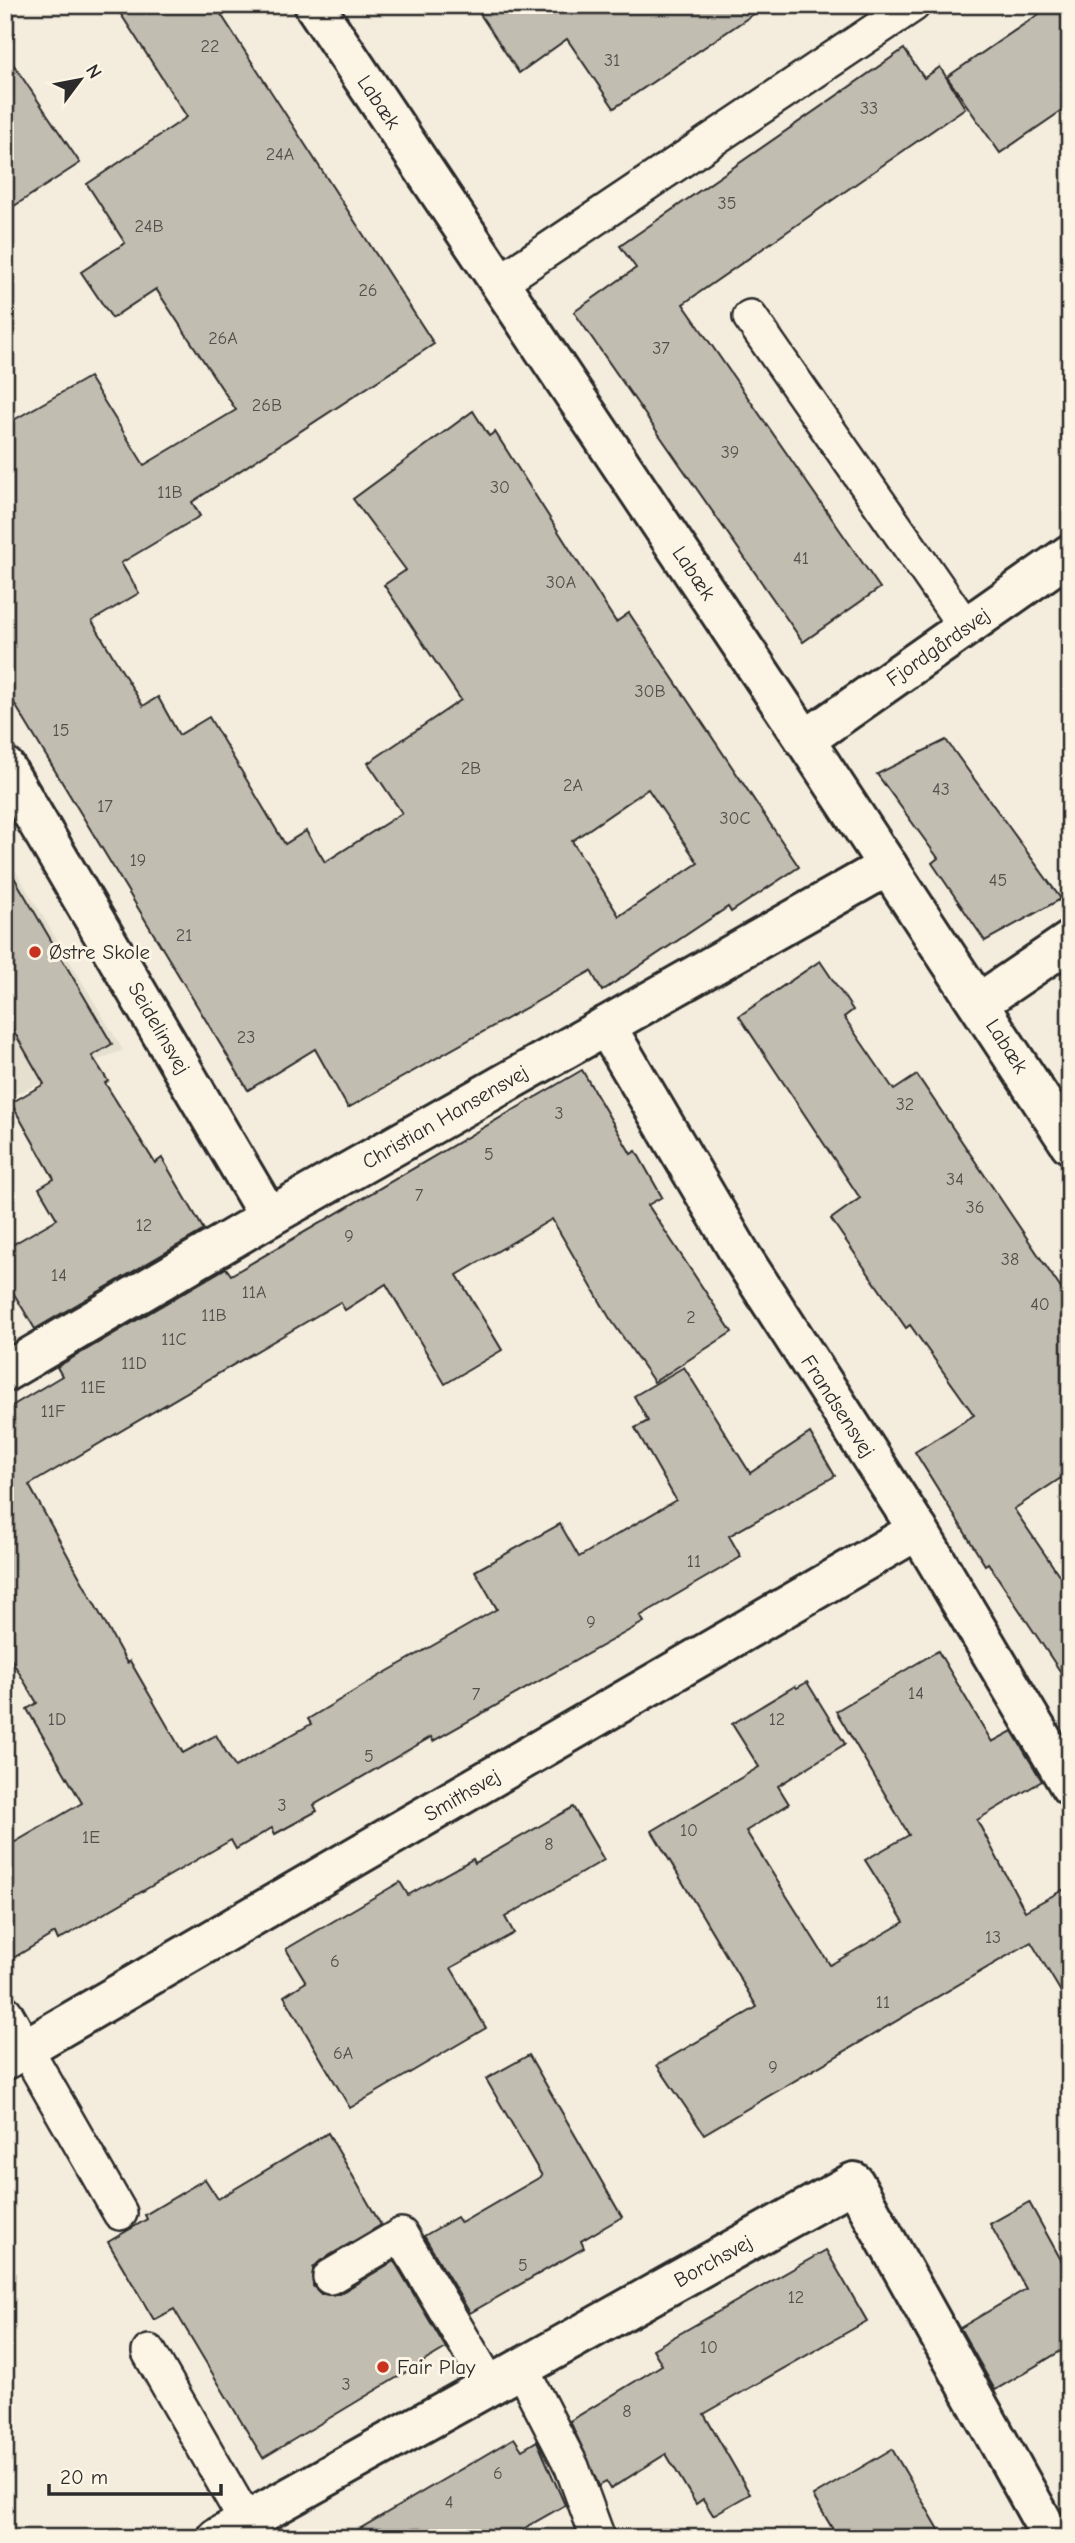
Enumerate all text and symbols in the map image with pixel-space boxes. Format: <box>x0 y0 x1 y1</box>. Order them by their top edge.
house number: 22 <box>201 36 219 57</box>
north arrow <box>46 46 116 116</box>
house number: 31 <box>604 50 620 71</box>
text: N <box>81 60 106 83</box>
street label: Labæk <box>352 71 406 133</box>
house number: 33 <box>860 98 878 119</box>
house number: 24A <box>266 144 294 165</box>
house number: 35 <box>718 193 736 214</box>
house number: 24B <box>134 216 164 237</box>
house number: 26 <box>358 280 378 301</box>
house number: 26A <box>208 328 238 349</box>
house number: 37 <box>652 338 670 359</box>
house number: 26B <box>252 395 282 416</box>
house number: 39 <box>721 442 739 463</box>
house number: 30 <box>490 477 510 498</box>
house number: 11B <box>157 482 183 503</box>
street label: Labæk <box>667 542 721 604</box>
house number: 41 <box>793 548 809 569</box>
house number: 30A <box>546 572 576 593</box>
street label: Fjordgårdsvej <box>882 603 994 691</box>
house number: 30B <box>634 681 666 702</box>
house number: 15 <box>53 720 69 741</box>
house number: 2B <box>461 758 481 779</box>
house number: 2A <box>563 775 583 796</box>
house number: 43 <box>932 779 950 800</box>
house number: 17 <box>97 796 113 817</box>
house number: 30C <box>719 808 751 829</box>
house number: 19 <box>130 850 146 871</box>
house number: 45 <box>989 870 1007 891</box>
house number: 21 <box>176 925 192 946</box>
place label: Østre Skole <box>49 940 150 964</box>
marker: Østre Skole <box>27 944 43 960</box>
street label: Seidelinsvej <box>123 978 195 1078</box>
street label: Labæk <box>981 1014 1033 1078</box>
house number: 23 <box>237 1027 255 1048</box>
street label: Christian Hansensvej <box>358 1060 532 1174</box>
house number: 32 <box>896 1094 914 1115</box>
house number: 3 <box>554 1103 564 1124</box>
house number: 5 <box>484 1144 494 1165</box>
house number: 34 <box>946 1169 964 1190</box>
house number: 7 <box>415 1185 424 1206</box>
house number: 36 <box>966 1197 984 1218</box>
house number: 12 <box>136 1215 152 1236</box>
house number: 9 <box>344 1226 354 1247</box>
house number: 38 <box>1001 1249 1019 1270</box>
house number: 14 <box>51 1265 67 1286</box>
house number: 11A <box>242 1282 266 1303</box>
house number: 40 <box>1030 1294 1050 1315</box>
house number: 11B <box>201 1305 227 1326</box>
house number: 2 <box>686 1307 696 1328</box>
house number: 11C <box>161 1329 187 1350</box>
street label: Frandsensvej <box>796 1350 880 1462</box>
house number: 11D <box>121 1353 147 1374</box>
house number: 11E <box>80 1377 106 1398</box>
house number: 11F <box>41 1401 66 1422</box>
house number: 11 <box>687 1551 701 1572</box>
house number: 9 <box>586 1612 596 1633</box>
house number: 14 <box>908 1683 924 1704</box>
house number: 7 <box>472 1684 481 1705</box>
house number: 1D <box>48 1709 66 1730</box>
house number: 12 <box>769 1709 785 1730</box>
house number: 5 <box>364 1746 374 1767</box>
street label: Smithsvej <box>420 1764 504 1826</box>
house number: 3 <box>277 1795 287 1816</box>
house number: 10 <box>680 1820 698 1841</box>
house number: 1E <box>82 1827 100 1848</box>
house number: 8 <box>544 1834 554 1855</box>
house number: 13 <box>985 1927 1001 1948</box>
house number: 6 <box>330 1951 340 1972</box>
house number: 11 <box>876 1992 890 2013</box>
house number: 6A <box>333 2043 353 2064</box>
house number: 9 <box>768 2057 778 2078</box>
street label: Borchsvej <box>670 2230 756 2292</box>
house number: 5 <box>518 2255 528 2276</box>
house number: 12 <box>788 2287 804 2308</box>
house number: 10 <box>700 2337 718 2358</box>
place label: Fair Play <box>397 2355 476 2379</box>
marker: Fair Play <box>375 2359 391 2375</box>
house number: 3 <box>341 2374 351 2395</box>
house number: 8 <box>622 2401 632 2422</box>
scale bar <box>49 2452 220 2496</box>
house number: 6 <box>493 2463 503 2484</box>
text: 20 m <box>60 2465 108 2489</box>
house number: 4 <box>445 2492 453 2513</box>

